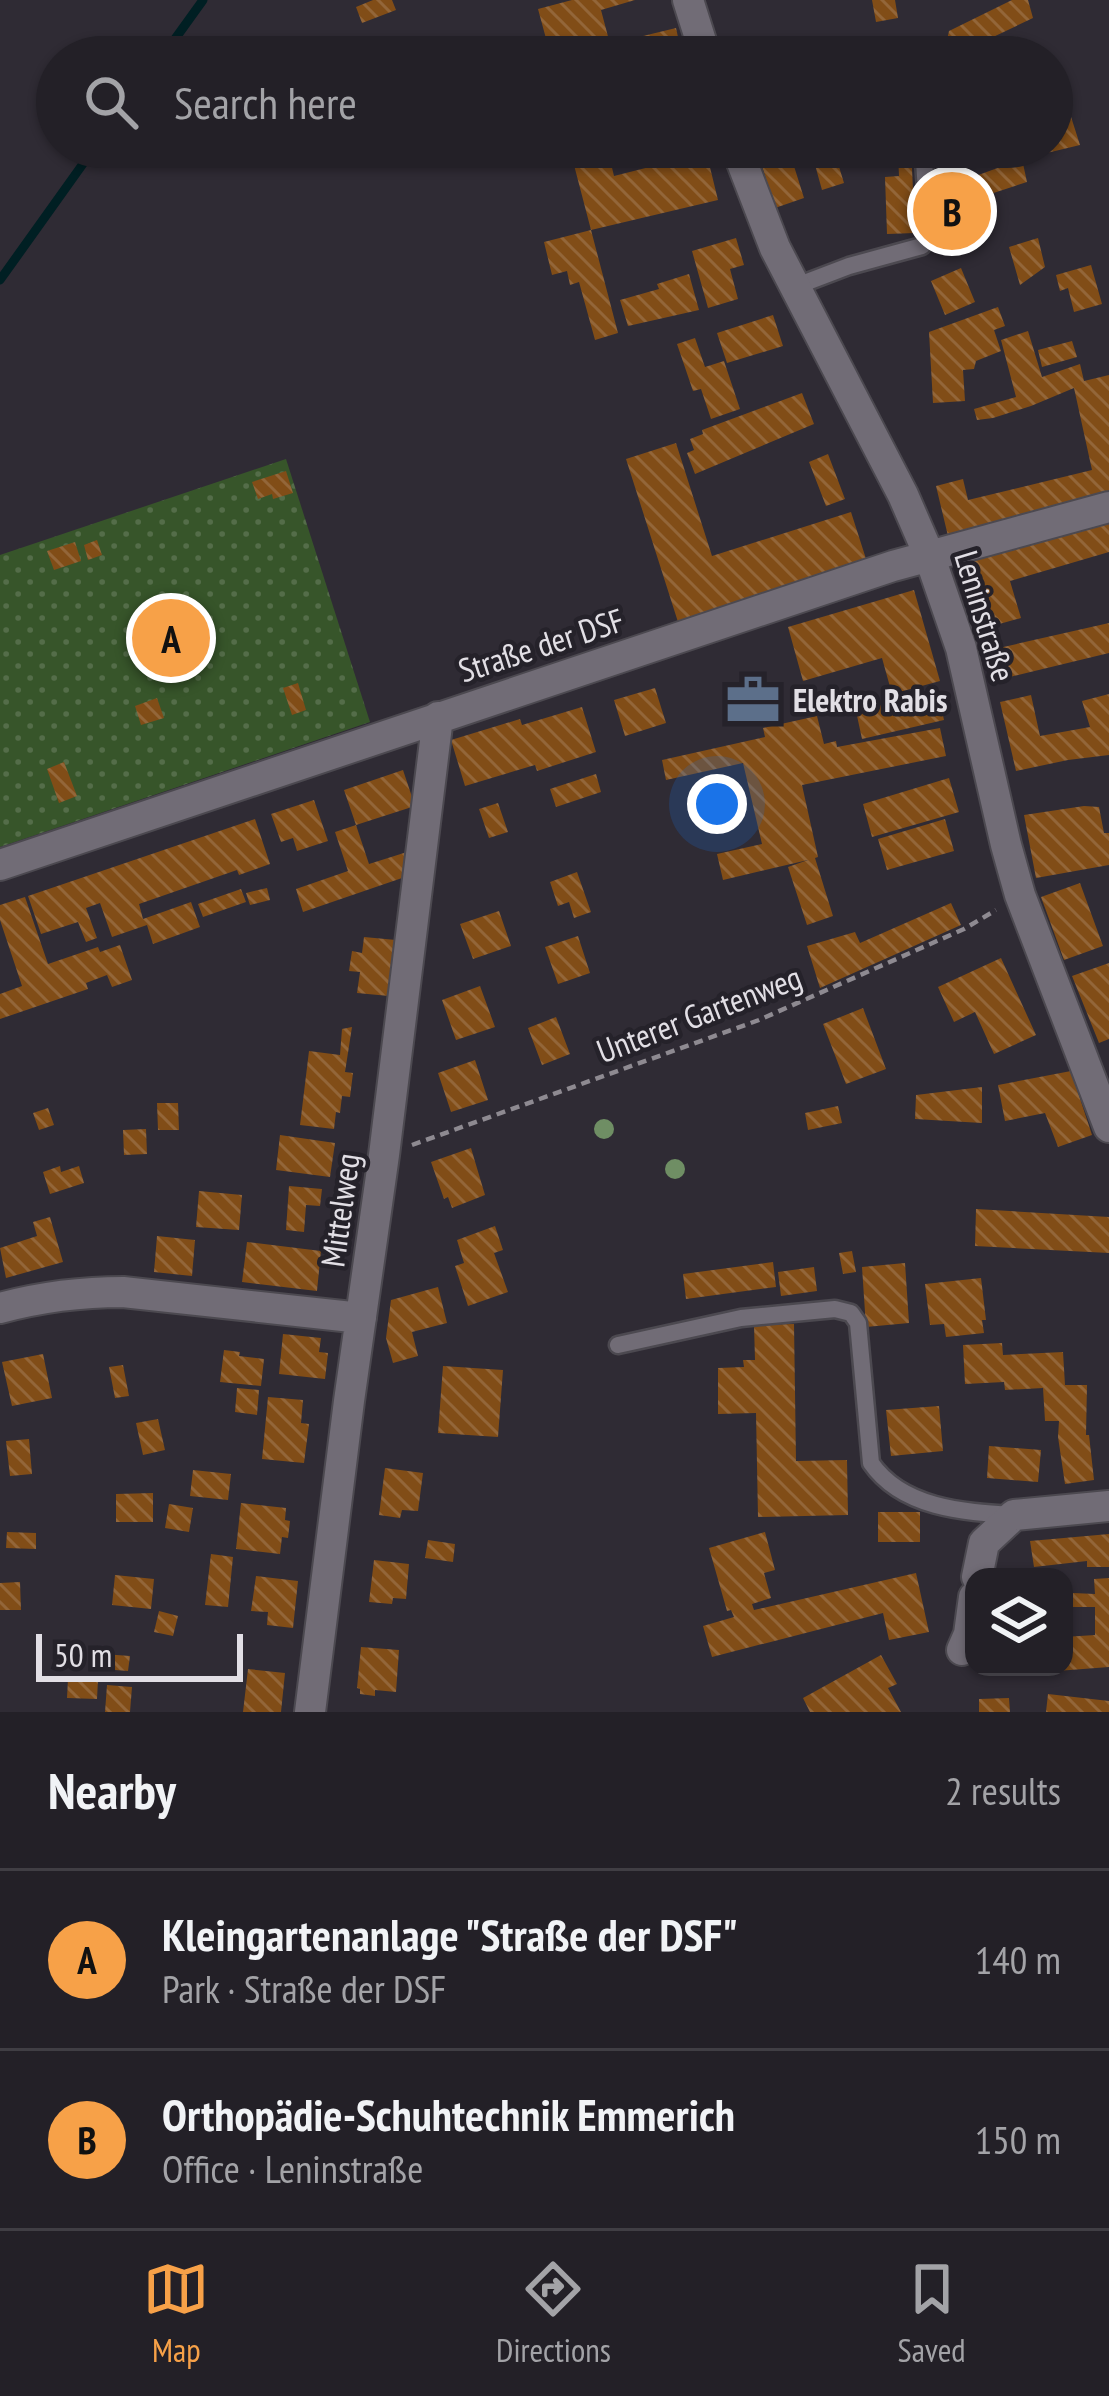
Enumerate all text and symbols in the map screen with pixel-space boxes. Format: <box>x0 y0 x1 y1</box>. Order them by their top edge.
search box <box>36 36 1073 168</box>
icon: search <box>78 69 144 135</box>
text: Search here <box>174 73 357 131</box>
pin: B <box>913 166 991 256</box>
street label: Leninstraße <box>945 545 1026 686</box>
pin: A <box>132 593 210 683</box>
street label: Straße der DSF <box>453 598 629 691</box>
office icon: Elektro Rabis <box>724 671 782 729</box>
place label: Elektro Rabis <box>793 678 947 721</box>
your location <box>687 774 747 834</box>
street label: Unterer Gartenweg <box>590 955 807 1072</box>
street label: Mittelweg <box>310 1150 369 1269</box>
map controls <box>965 1568 1073 1676</box>
button: layers <box>965 1568 1073 1676</box>
scale bar <box>36 1628 243 1681</box>
text: 50 m <box>54 1633 112 1676</box>
text: Nearby <box>48 1757 176 1823</box>
text: 2 results <box>945 1765 1061 1816</box>
text: Kleingartenanlage "Straße der DSF" <box>162 1905 738 1963</box>
text: A <box>77 1934 97 1985</box>
text: 140 m <box>975 1934 1061 1985</box>
text: Park · Straße der DSF <box>162 1963 446 2014</box>
text: Orthopädie-Schuhtechnik Emmerich <box>162 2085 735 2143</box>
text: B <box>77 2114 97 2165</box>
text: 150 m <box>975 2114 1061 2165</box>
text: Office · Leninstraße <box>162 2143 423 2194</box>
tab: Map <box>143 2256 209 2371</box>
tab: Directions <box>496 2256 611 2371</box>
tab: Saved <box>898 2256 966 2371</box>

